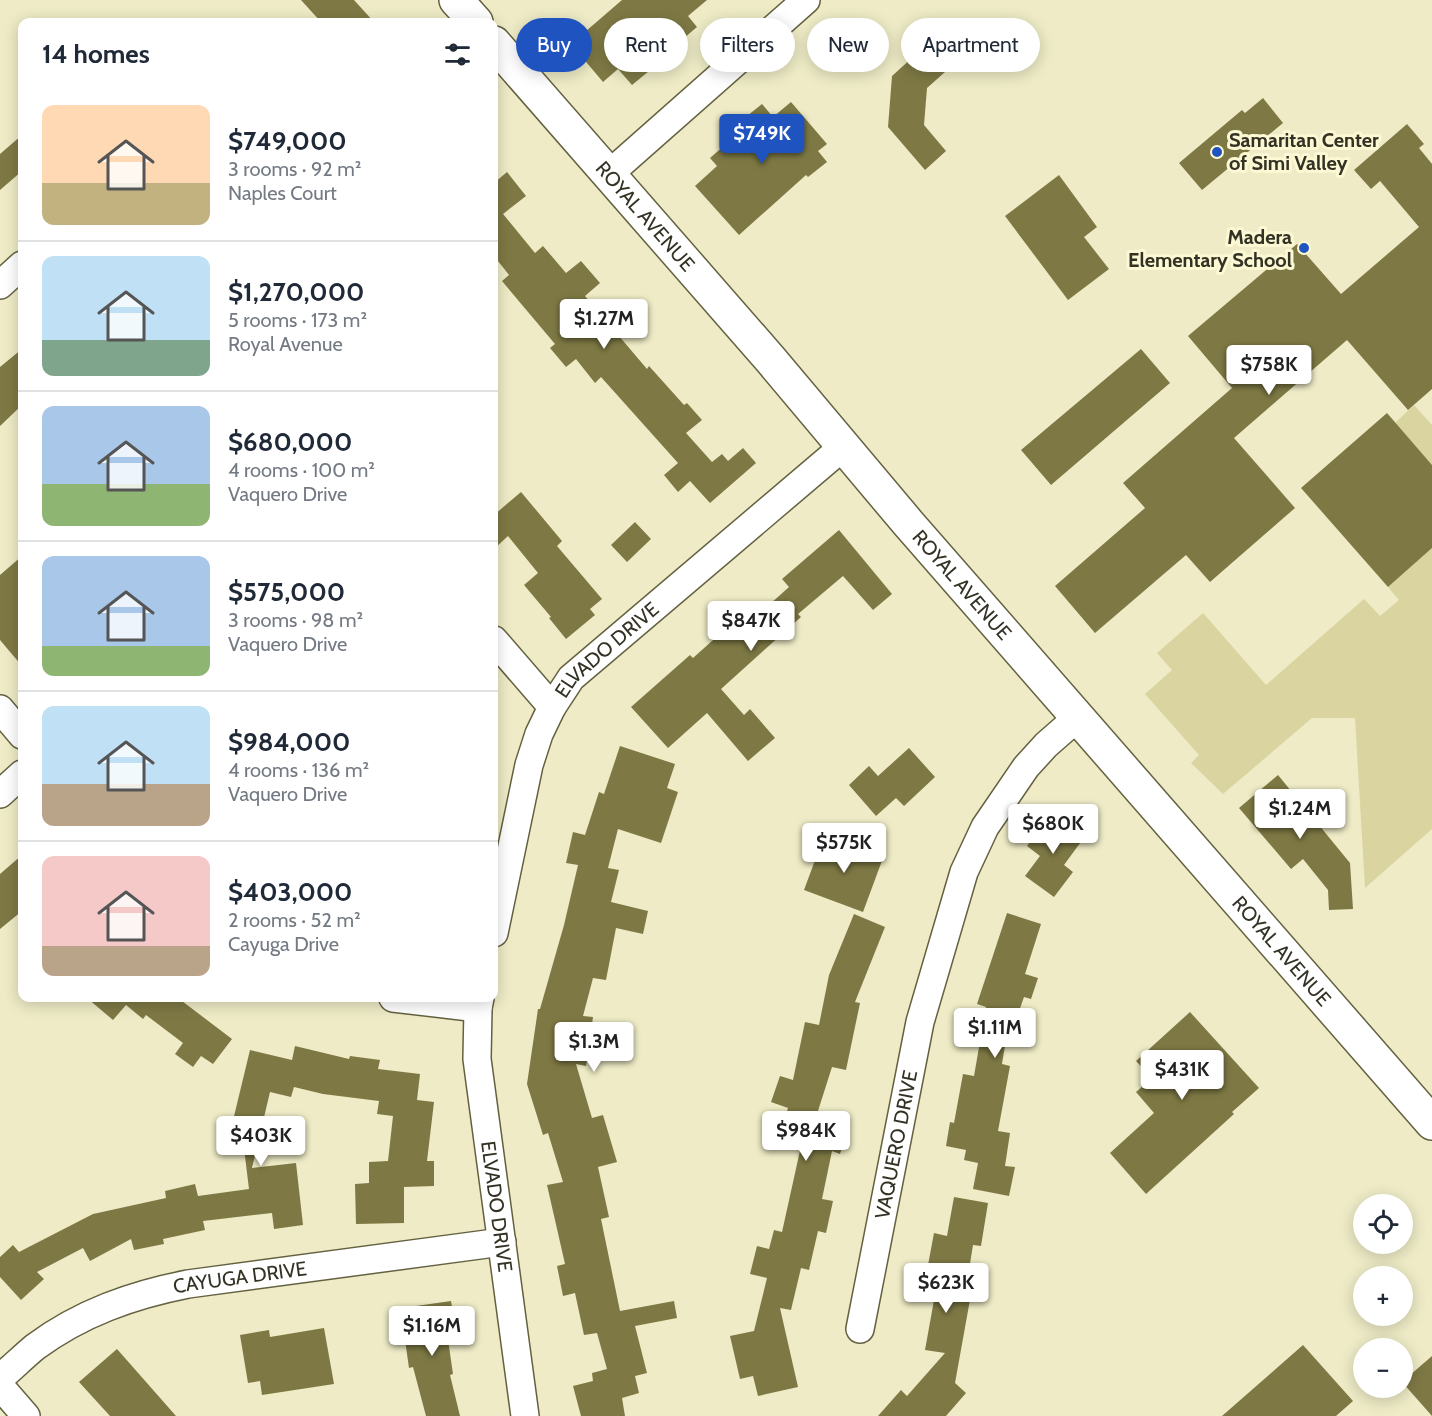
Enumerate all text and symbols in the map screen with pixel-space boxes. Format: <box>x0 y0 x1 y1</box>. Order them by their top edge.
chip: Buy <box>516 18 592 72</box>
chip: Rent <box>604 18 688 72</box>
chip: Filters <box>700 18 795 72</box>
chip: New <box>807 18 889 72</box>
chip: Apartment <box>901 18 1040 72</box>
text: 14 homes <box>42 38 150 70</box>
icon: filters <box>441 38 474 71</box>
pin: $749K <box>720 114 804 165</box>
text: $749K <box>733 121 791 145</box>
text: $749,000 <box>228 125 347 157</box>
place label: Samaritan Center of Simi Valley <box>1229 128 1379 175</box>
icon: home <box>90 129 162 201</box>
marker: Samaritan Center of Simi Valley <box>1210 145 1224 159</box>
street label: ROYAL AVENUE <box>591 156 700 276</box>
text: 3 rooms · 92 m² <box>228 157 361 181</box>
text: Naples Court <box>228 181 337 205</box>
place label: Madera Elementary School <box>1128 225 1292 272</box>
marker: Madera Elementary School <box>1297 241 1311 255</box>
text: $1,270,000 <box>228 276 364 308</box>
icon: home <box>90 280 162 352</box>
pin: $1.27M <box>555 299 653 350</box>
text: $1.27M <box>574 306 634 330</box>
text: 5 rooms · 173 m² <box>228 308 367 332</box>
text: Royal Avenue <box>228 332 343 356</box>
pin: $758K <box>1227 345 1311 396</box>
text: $758K <box>1240 352 1298 376</box>
text: $680,000 <box>228 426 352 458</box>
icon: home <box>90 430 162 502</box>
text: 4 rooms · 100 m² <box>228 458 375 482</box>
text: Vaquero Drive <box>228 482 347 506</box>
street label: ROYAL AVENUE <box>908 525 1016 645</box>
text: $575,000 <box>228 576 345 608</box>
icon: home <box>90 580 162 652</box>
street label: ELVADO DRIVE <box>550 597 664 702</box>
pin: $847K <box>709 601 793 652</box>
text: 3 rooms · 98 m² <box>228 608 363 632</box>
text: $847K <box>722 608 780 632</box>
text: Vaquero Drive <box>228 632 347 656</box>
text: $984,000 <box>228 726 350 758</box>
icon: home <box>90 730 162 802</box>
text: 4 rooms · 136 m² <box>228 758 369 782</box>
text: Vaquero Drive <box>228 782 347 806</box>
pin: $1.24M <box>1251 789 1349 840</box>
text: $1.24M <box>1268 796 1332 820</box>
pin: $680K <box>1011 804 1095 855</box>
text: $680K <box>1022 811 1084 835</box>
pin: $575K <box>802 823 886 874</box>
text: $575K <box>816 830 872 854</box>
text: $403,000 <box>228 876 352 908</box>
icon: home <box>90 880 162 952</box>
street label: ROYAL AVENUE <box>1227 891 1336 1011</box>
text: 2 rooms · 52 m² <box>228 908 361 932</box>
text: Cayuga Drive <box>228 932 339 956</box>
pin: $1.11M <box>946 1008 1044 1059</box>
text: $1.11M <box>968 1015 1022 1039</box>
pin: $1.3M <box>552 1022 636 1073</box>
text: $1.3M <box>569 1029 619 1053</box>
pin: $431K <box>1140 1050 1224 1101</box>
text: $431K <box>1155 1057 1209 1081</box>
street label: VAQUERO DRIVE <box>870 1068 922 1221</box>
pin: $984K <box>764 1111 848 1162</box>
pin: $403K <box>219 1116 303 1167</box>
text: $984K <box>776 1118 836 1142</box>
text: $403K <box>230 1123 292 1147</box>
street label: ELVADO DRIVE <box>476 1139 518 1274</box>
map controls <box>1353 1194 1413 1398</box>
button: locate <box>1353 1194 1413 1254</box>
street label: CAYUGA DRIVE <box>171 1256 308 1299</box>
pin: $623K <box>904 1263 988 1314</box>
button: + <box>1353 1266 1413 1326</box>
text: $623K <box>918 1270 974 1294</box>
pin: $1.16M <box>383 1306 481 1357</box>
text: $1.16M <box>403 1313 461 1337</box>
button: − <box>1353 1338 1413 1398</box>

